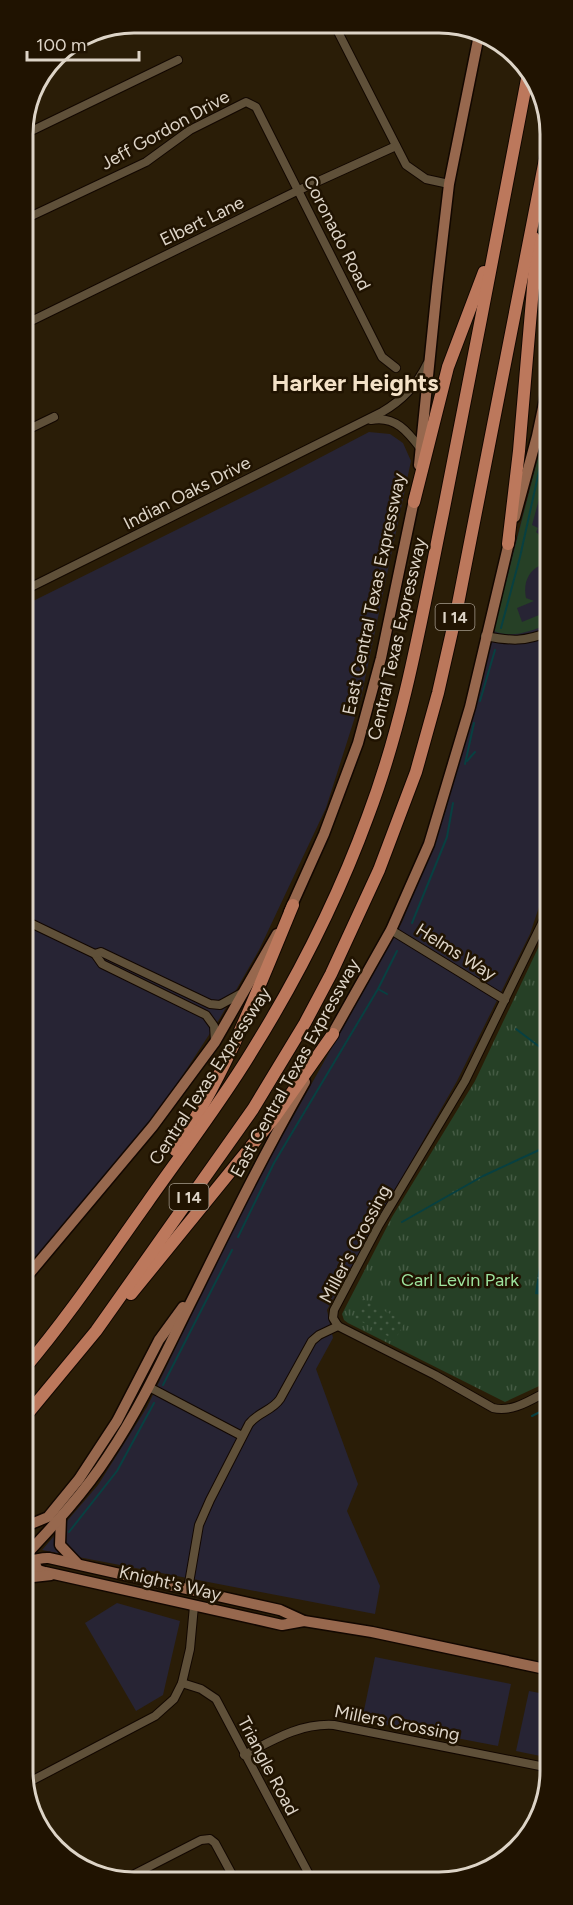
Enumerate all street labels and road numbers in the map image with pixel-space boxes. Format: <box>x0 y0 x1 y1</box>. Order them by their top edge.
street label: Jeff Gordon Drive <box>97 85 234 175</box>
street label: Coronado Road <box>299 172 375 294</box>
street label: Elbert Lane <box>156 191 248 251</box>
street label: Indian Oaks Drive <box>120 451 254 535</box>
street label: East Central Texas Expressway <box>338 471 410 717</box>
street label: Central Texas Expressway <box>363 536 431 742</box>
road number: I 14 <box>436 604 474 630</box>
street label: Helms Way <box>412 919 501 986</box>
street label: East Central Texas Expressway <box>226 954 365 1181</box>
street label: Central Texas Expressway <box>144 983 276 1169</box>
street label: Miller's Crossing <box>315 1181 395 1307</box>
road number: I 14 <box>170 1184 208 1210</box>
street label: Knight's Way <box>117 1561 224 1606</box>
street label: Millers Crossing <box>332 1700 462 1746</box>
street label: Triangle Road <box>233 1713 303 1819</box>

